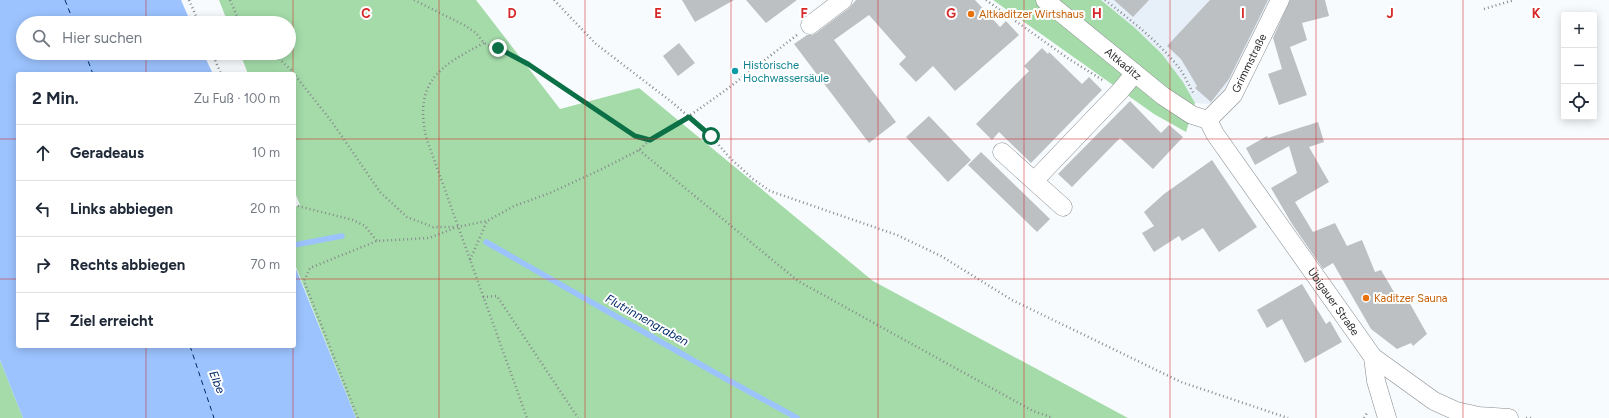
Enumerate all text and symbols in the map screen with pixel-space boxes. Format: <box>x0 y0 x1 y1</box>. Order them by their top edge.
text: C <box>361 6 371 21</box>
text: D <box>507 6 517 21</box>
text: E <box>654 6 662 21</box>
text: F <box>800 6 808 21</box>
text: G <box>946 6 956 21</box>
text: H <box>1092 6 1102 21</box>
text: I <box>1241 6 1245 21</box>
text: J <box>1386 6 1394 21</box>
text: K <box>1532 6 1541 21</box>
place label: Altkaditzer Wirtshaus <box>979 8 1084 21</box>
marker: Altkaditzer Wirtshaus <box>966 9 976 19</box>
map controls <box>1561 12 1597 120</box>
button: + <box>1561 12 1597 48</box>
search box <box>16 16 296 60</box>
icon: search <box>30 27 52 49</box>
text: Hier suchen <box>62 29 142 47</box>
street label: Grimmstraße <box>1229 31 1269 95</box>
route end <box>489 39 507 57</box>
street label: Altkaditz <box>1102 45 1144 83</box>
button: − <box>1561 48 1597 84</box>
place label: Historische Hochwassersäule <box>743 59 829 85</box>
marker: Historische Hochwassersäule <box>730 66 740 76</box>
button: locate <box>1561 84 1597 120</box>
text: 2 Min. <box>32 88 79 108</box>
text: Zu Fuß · 100 m <box>194 91 280 106</box>
route start <box>702 127 720 145</box>
icon: ahead <box>32 142 54 164</box>
text: Geradeaus <box>70 144 144 162</box>
text: 10 m <box>252 145 280 160</box>
icon: left <box>32 198 54 220</box>
text: Links abbiegen <box>70 200 173 218</box>
text: 20 m <box>250 201 280 216</box>
icon: right <box>32 254 54 276</box>
text: Rechts abbiegen <box>70 256 185 274</box>
text: 70 m <box>250 257 280 272</box>
street label: Übigauer Straße <box>1305 265 1362 338</box>
water label: Flutrinnengraben <box>603 291 691 349</box>
place label: Kaditzer Sauna <box>1374 292 1447 305</box>
marker: Kaditzer Sauna <box>1361 293 1371 303</box>
icon: arrive <box>32 310 54 332</box>
text: Ziel erreicht <box>70 312 154 330</box>
water label: Elbe <box>206 369 228 396</box>

